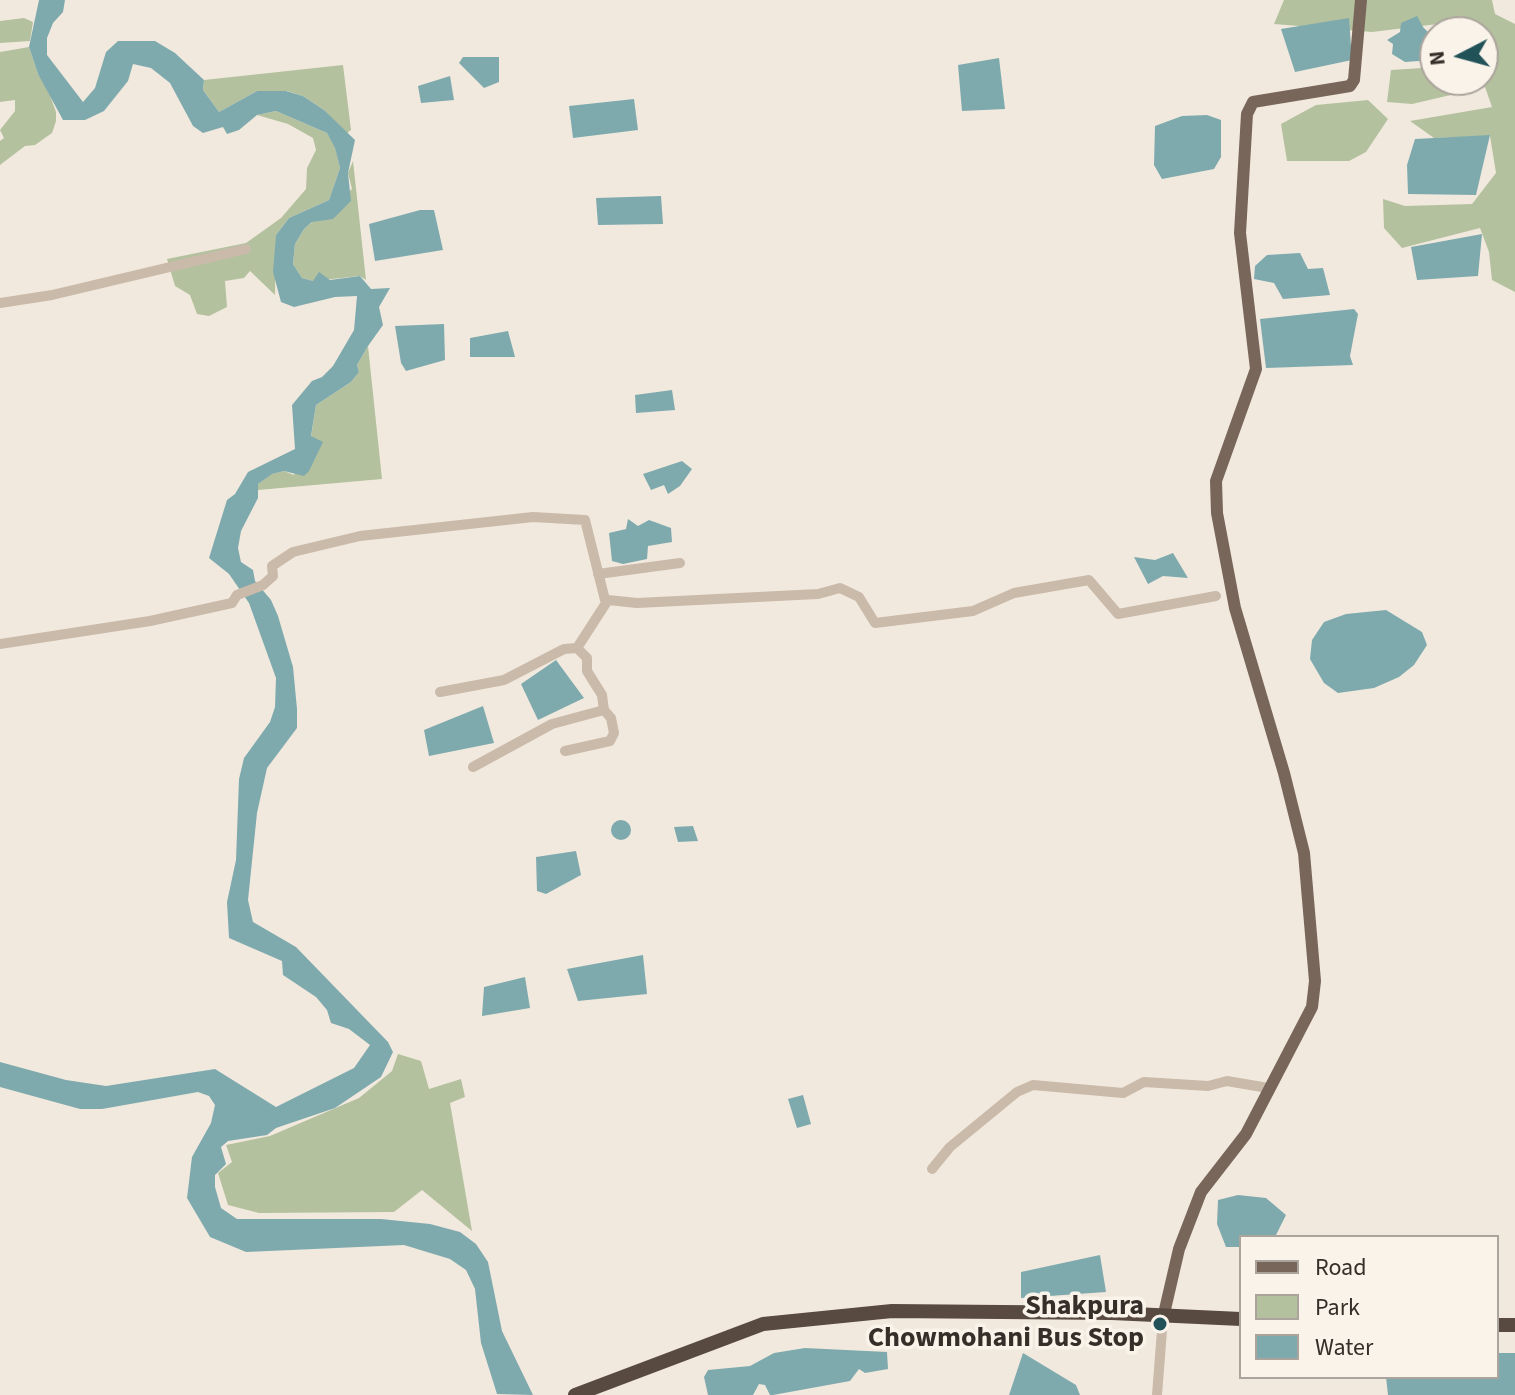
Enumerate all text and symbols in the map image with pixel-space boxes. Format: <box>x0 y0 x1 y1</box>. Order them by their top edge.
north arrow <box>1419 16 1499 96</box>
text: N <box>1420 49 1454 67</box>
legend <box>1239 1235 1499 1379</box>
text: Road <box>1315 1250 1367 1285</box>
text: Park <box>1315 1290 1360 1325</box>
place label: Shakpura Chowmohani Bus Stop <box>868 1291 1144 1357</box>
marker: Shakpura Chowmohani Bus Stop <box>1151 1315 1169 1333</box>
text: Water <box>1315 1330 1373 1365</box>

